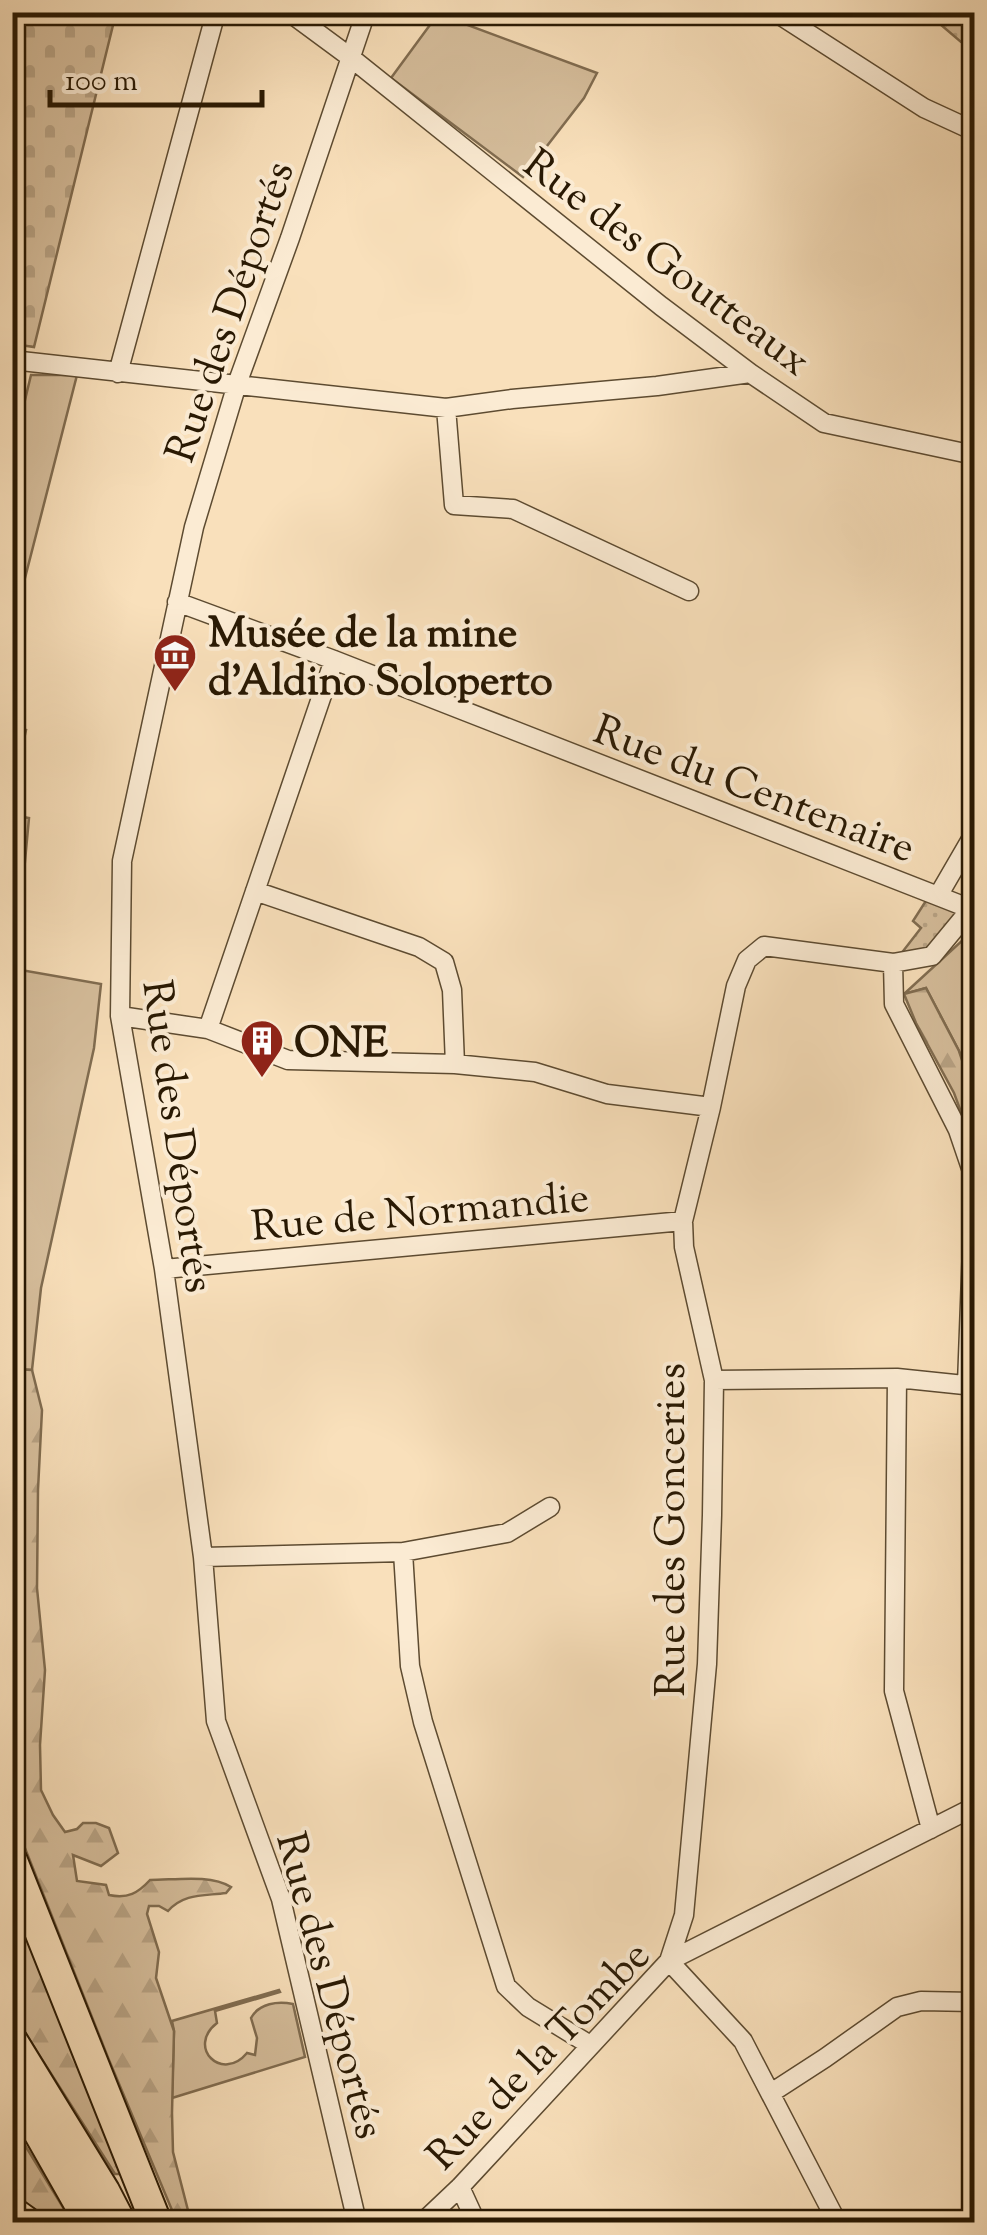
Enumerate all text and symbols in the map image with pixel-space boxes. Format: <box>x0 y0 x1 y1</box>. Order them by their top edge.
scale bar <box>50 45 262 107</box>
text: 100 m <box>65 61 138 104</box>
street label: Rue des Goutteaux <box>509 137 821 393</box>
street label: Rue des Déportés <box>153 154 312 471</box>
place label: Musée de la mine d'Aldino Soloperto <box>208 606 553 714</box>
museum icon: Musée de la mine d'Aldino Soloperto <box>152 632 198 693</box>
street label: Rue du Centenaire <box>584 703 923 881</box>
street label: Rue des Déportés <box>123 977 227 1297</box>
place label: ONE <box>294 1016 389 1076</box>
building icon: ONE <box>239 1018 285 1079</box>
street label: Rue de Normandie <box>249 1170 592 1260</box>
street label: Rue des Gonceries <box>644 1363 704 1697</box>
street label: Rue des Déportés <box>257 1826 397 2146</box>
street label: Rue de la Tombe <box>415 1929 666 2186</box>

